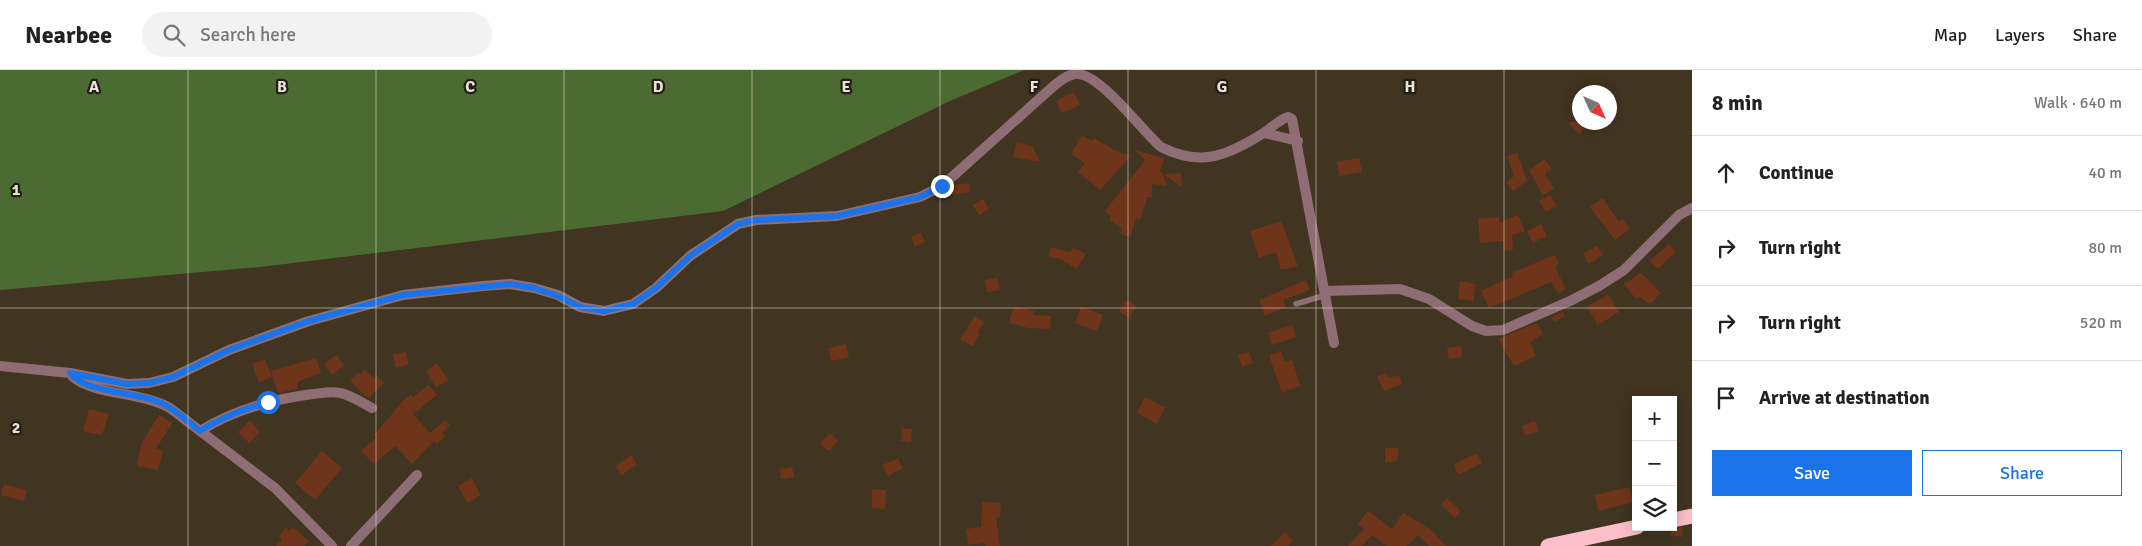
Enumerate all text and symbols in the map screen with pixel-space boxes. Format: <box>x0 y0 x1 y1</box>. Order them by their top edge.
search box <box>142 12 492 57</box>
text: Nearbee <box>25 20 112 50</box>
icon: search <box>160 21 188 49</box>
text: Search here <box>200 23 296 47</box>
text: Map <box>1934 24 1967 46</box>
text: Layers <box>1995 24 2045 46</box>
text: Share <box>2073 24 2117 46</box>
text: A <box>89 77 100 97</box>
text: B <box>277 77 287 97</box>
text: C <box>465 77 475 97</box>
text: D <box>653 77 664 97</box>
text: E <box>841 77 851 97</box>
text: F <box>1030 77 1039 97</box>
text: G <box>1217 77 1227 97</box>
text: H <box>1405 77 1415 97</box>
north arrow <box>1572 85 1617 130</box>
text: 8 min <box>1712 90 1763 116</box>
text: Walk · 640 m <box>2034 93 2122 113</box>
icon: ahead <box>1712 159 1740 187</box>
text: Continue <box>1759 161 1834 185</box>
text: 40 m <box>2088 163 2122 183</box>
route end <box>931 175 954 198</box>
text: 1 <box>12 180 21 200</box>
icon: right <box>1712 234 1740 262</box>
text: Turn right <box>1759 236 1841 260</box>
text: 80 m <box>2088 238 2122 258</box>
icon: right <box>1712 309 1740 337</box>
text: Turn right <box>1759 311 1841 335</box>
text: 520 m <box>2080 313 2122 333</box>
icon: arrive <box>1712 384 1740 412</box>
text: Arrive at destination <box>1759 386 1930 410</box>
route start <box>257 391 280 414</box>
map controls <box>1632 396 1677 531</box>
button: + <box>1632 396 1677 441</box>
text: 2 <box>12 418 20 438</box>
button: − <box>1632 441 1677 486</box>
button: Save <box>1712 450 1912 496</box>
button: Share <box>1922 450 2122 496</box>
button: layers <box>1632 486 1677 531</box>

